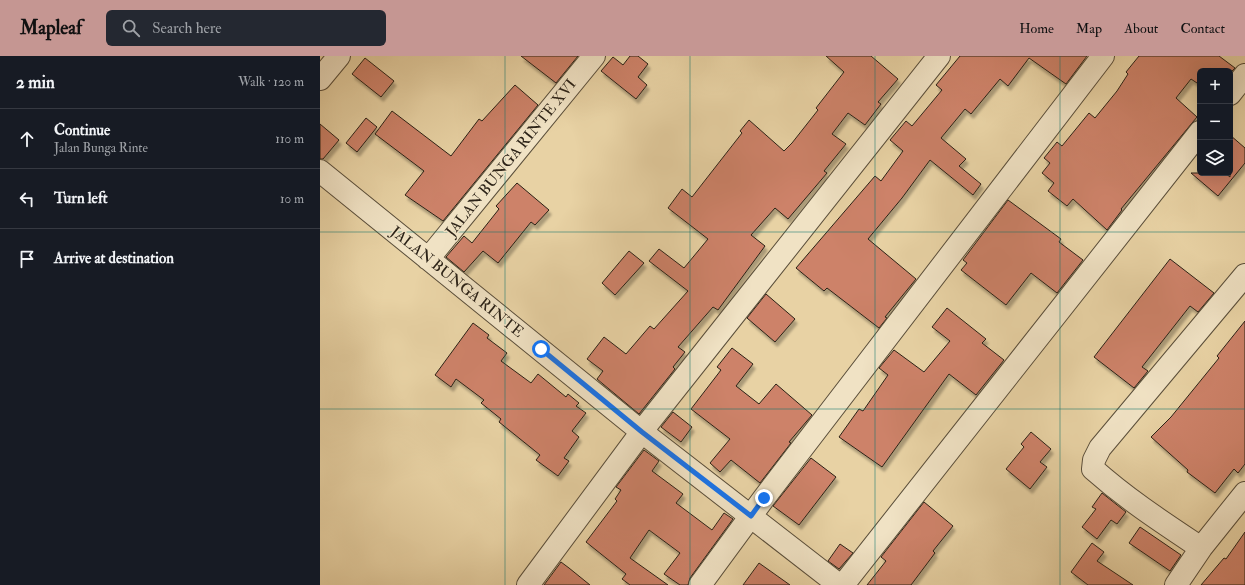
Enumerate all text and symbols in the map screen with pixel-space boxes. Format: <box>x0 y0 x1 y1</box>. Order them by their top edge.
search box <box>106 10 386 46</box>
text: Mapleaf <box>20 16 82 40</box>
icon: search <box>120 17 142 39</box>
text: Search here <box>152 19 222 38</box>
text: Home <box>1019 20 1054 37</box>
text: Map <box>1076 20 1102 37</box>
text: About <box>1124 20 1158 37</box>
text: Contact <box>1180 20 1225 37</box>
map controls <box>1197 68 1233 176</box>
button: + <box>1197 68 1233 104</box>
text: 2 min <box>16 72 55 93</box>
text: Walk · 120 m <box>238 74 304 90</box>
street label: JALAN BUNGA RINTE XVI <box>441 75 581 242</box>
button: − <box>1197 104 1233 140</box>
text: Continue <box>54 121 110 140</box>
icon: ahead <box>16 128 38 150</box>
text: 110 m <box>275 131 304 147</box>
text: Jalan Bunga Rinte <box>54 140 148 156</box>
button: layers <box>1197 140 1233 176</box>
icon: left <box>16 188 38 210</box>
text: Turn left <box>54 189 108 208</box>
text: 10 m <box>280 191 304 207</box>
street label: JALAN BUNGA RINTE <box>385 222 528 342</box>
icon: arrive <box>16 248 38 270</box>
text: Arrive at destination <box>54 249 174 268</box>
route start <box>532 340 550 358</box>
route end <box>755 489 773 507</box>

